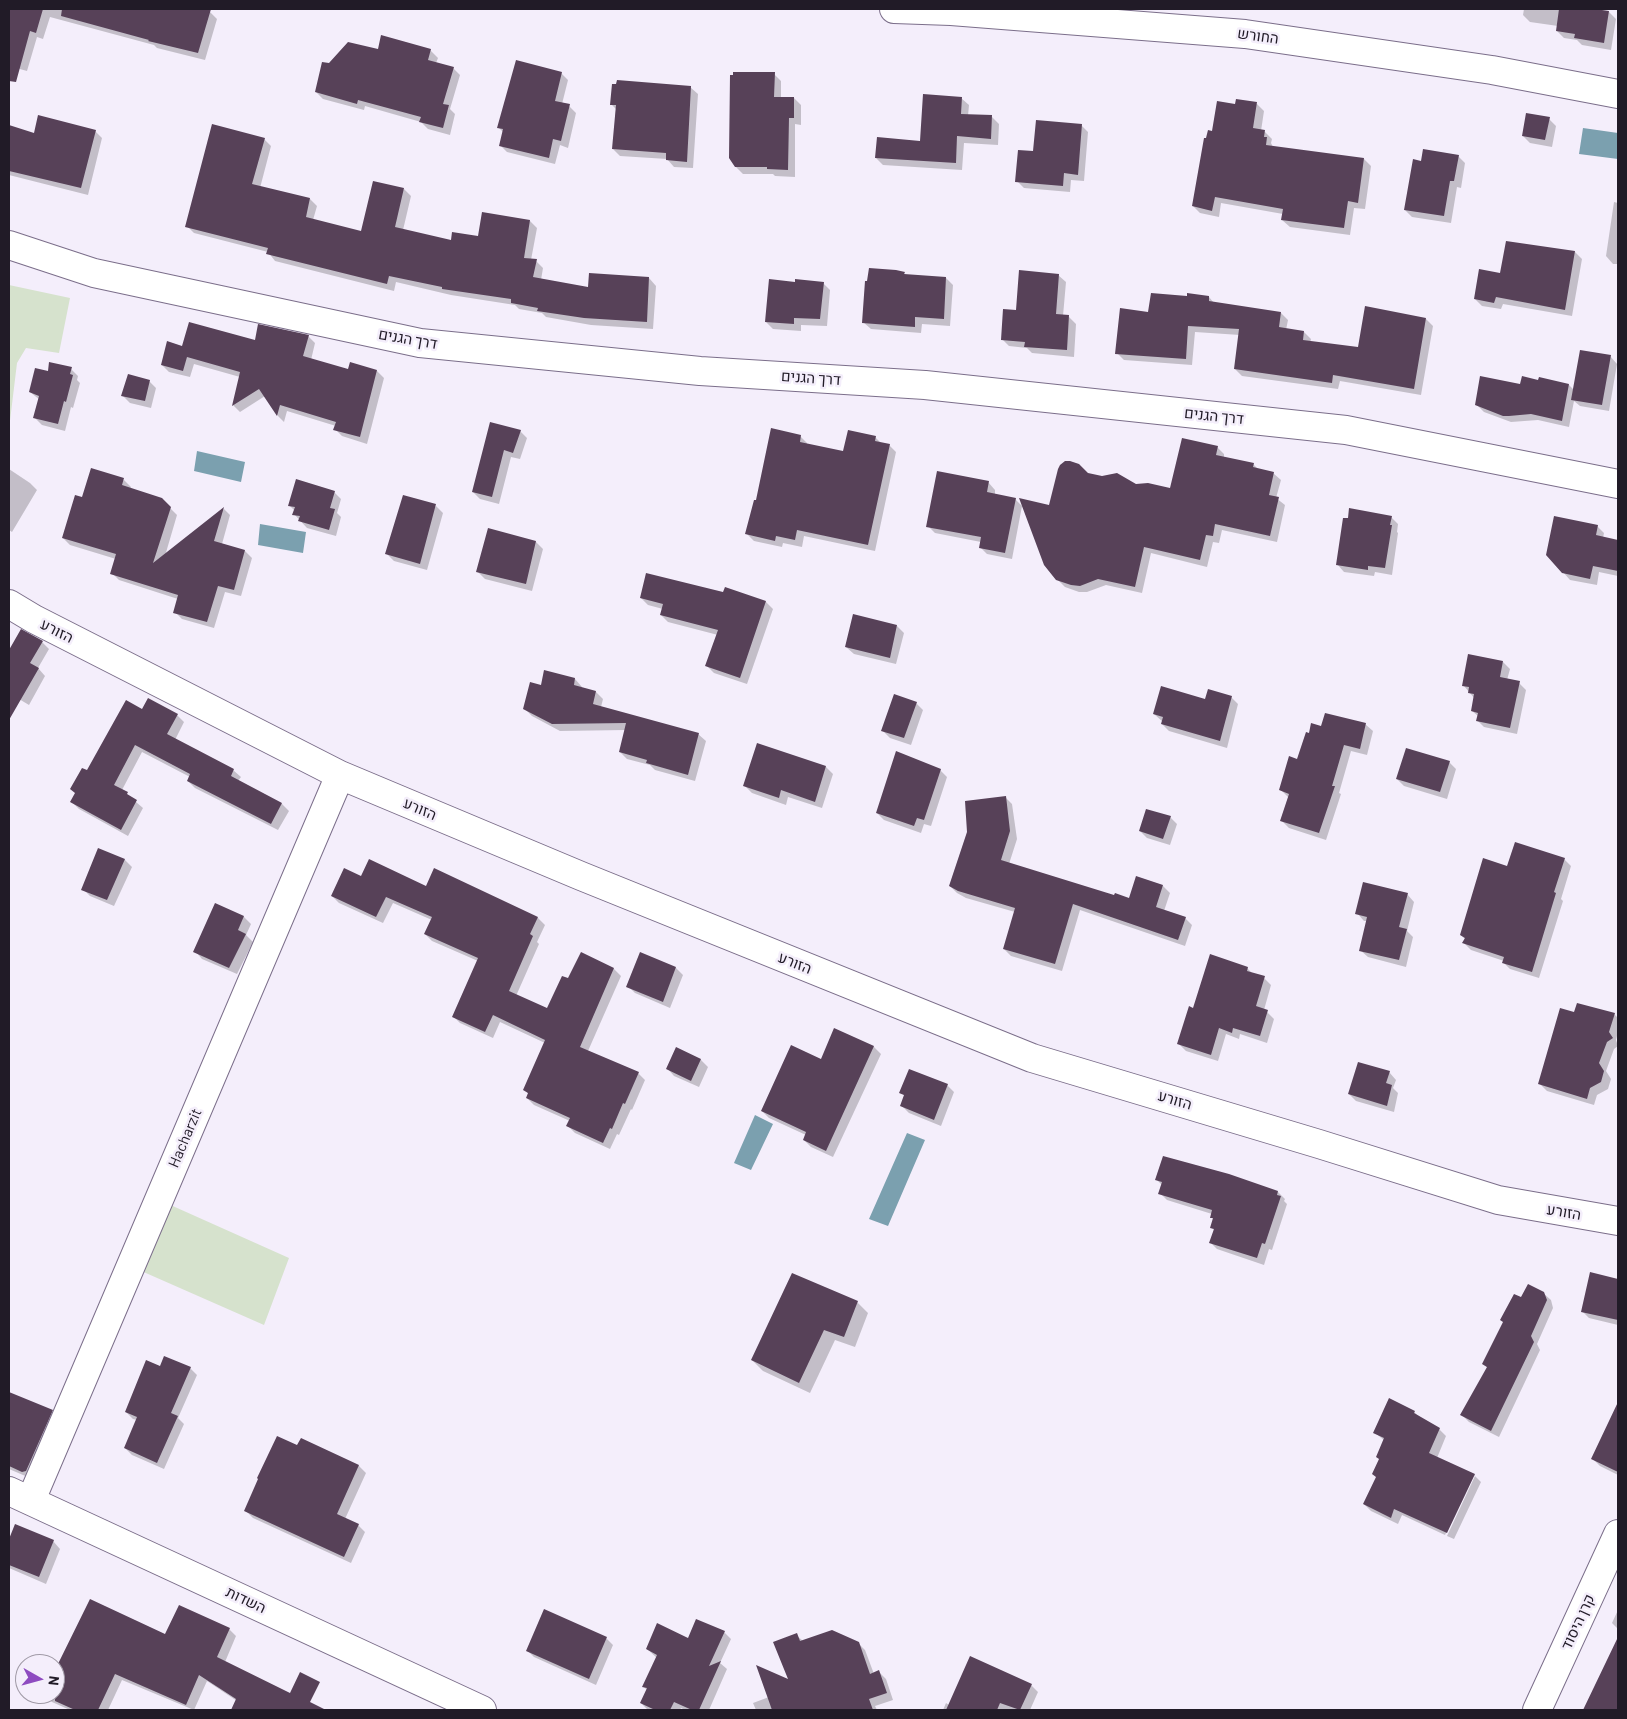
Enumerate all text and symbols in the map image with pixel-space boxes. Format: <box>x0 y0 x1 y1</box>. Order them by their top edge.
street label: החורש <box>1236 24 1280 48</box>
street label: דרך הגנים <box>377 325 439 353</box>
street label: דרך הגנים <box>781 367 841 389</box>
street label: דרך הגנים <box>1183 404 1245 428</box>
street label: הזורע <box>38 615 76 647</box>
street label: הזורע <box>401 794 439 824</box>
street label: הזורע <box>776 948 814 978</box>
street label: הזורע <box>1156 1086 1194 1114</box>
street label: Hacharzit <box>165 1106 205 1170</box>
street label: הזורע <box>1545 1200 1583 1224</box>
street label: השדות <box>223 1583 269 1617</box>
street label: קרן היסוד <box>1557 1591 1599 1653</box>
north arrow <box>15 1654 65 1704</box>
text: N <box>45 1675 63 1686</box>

